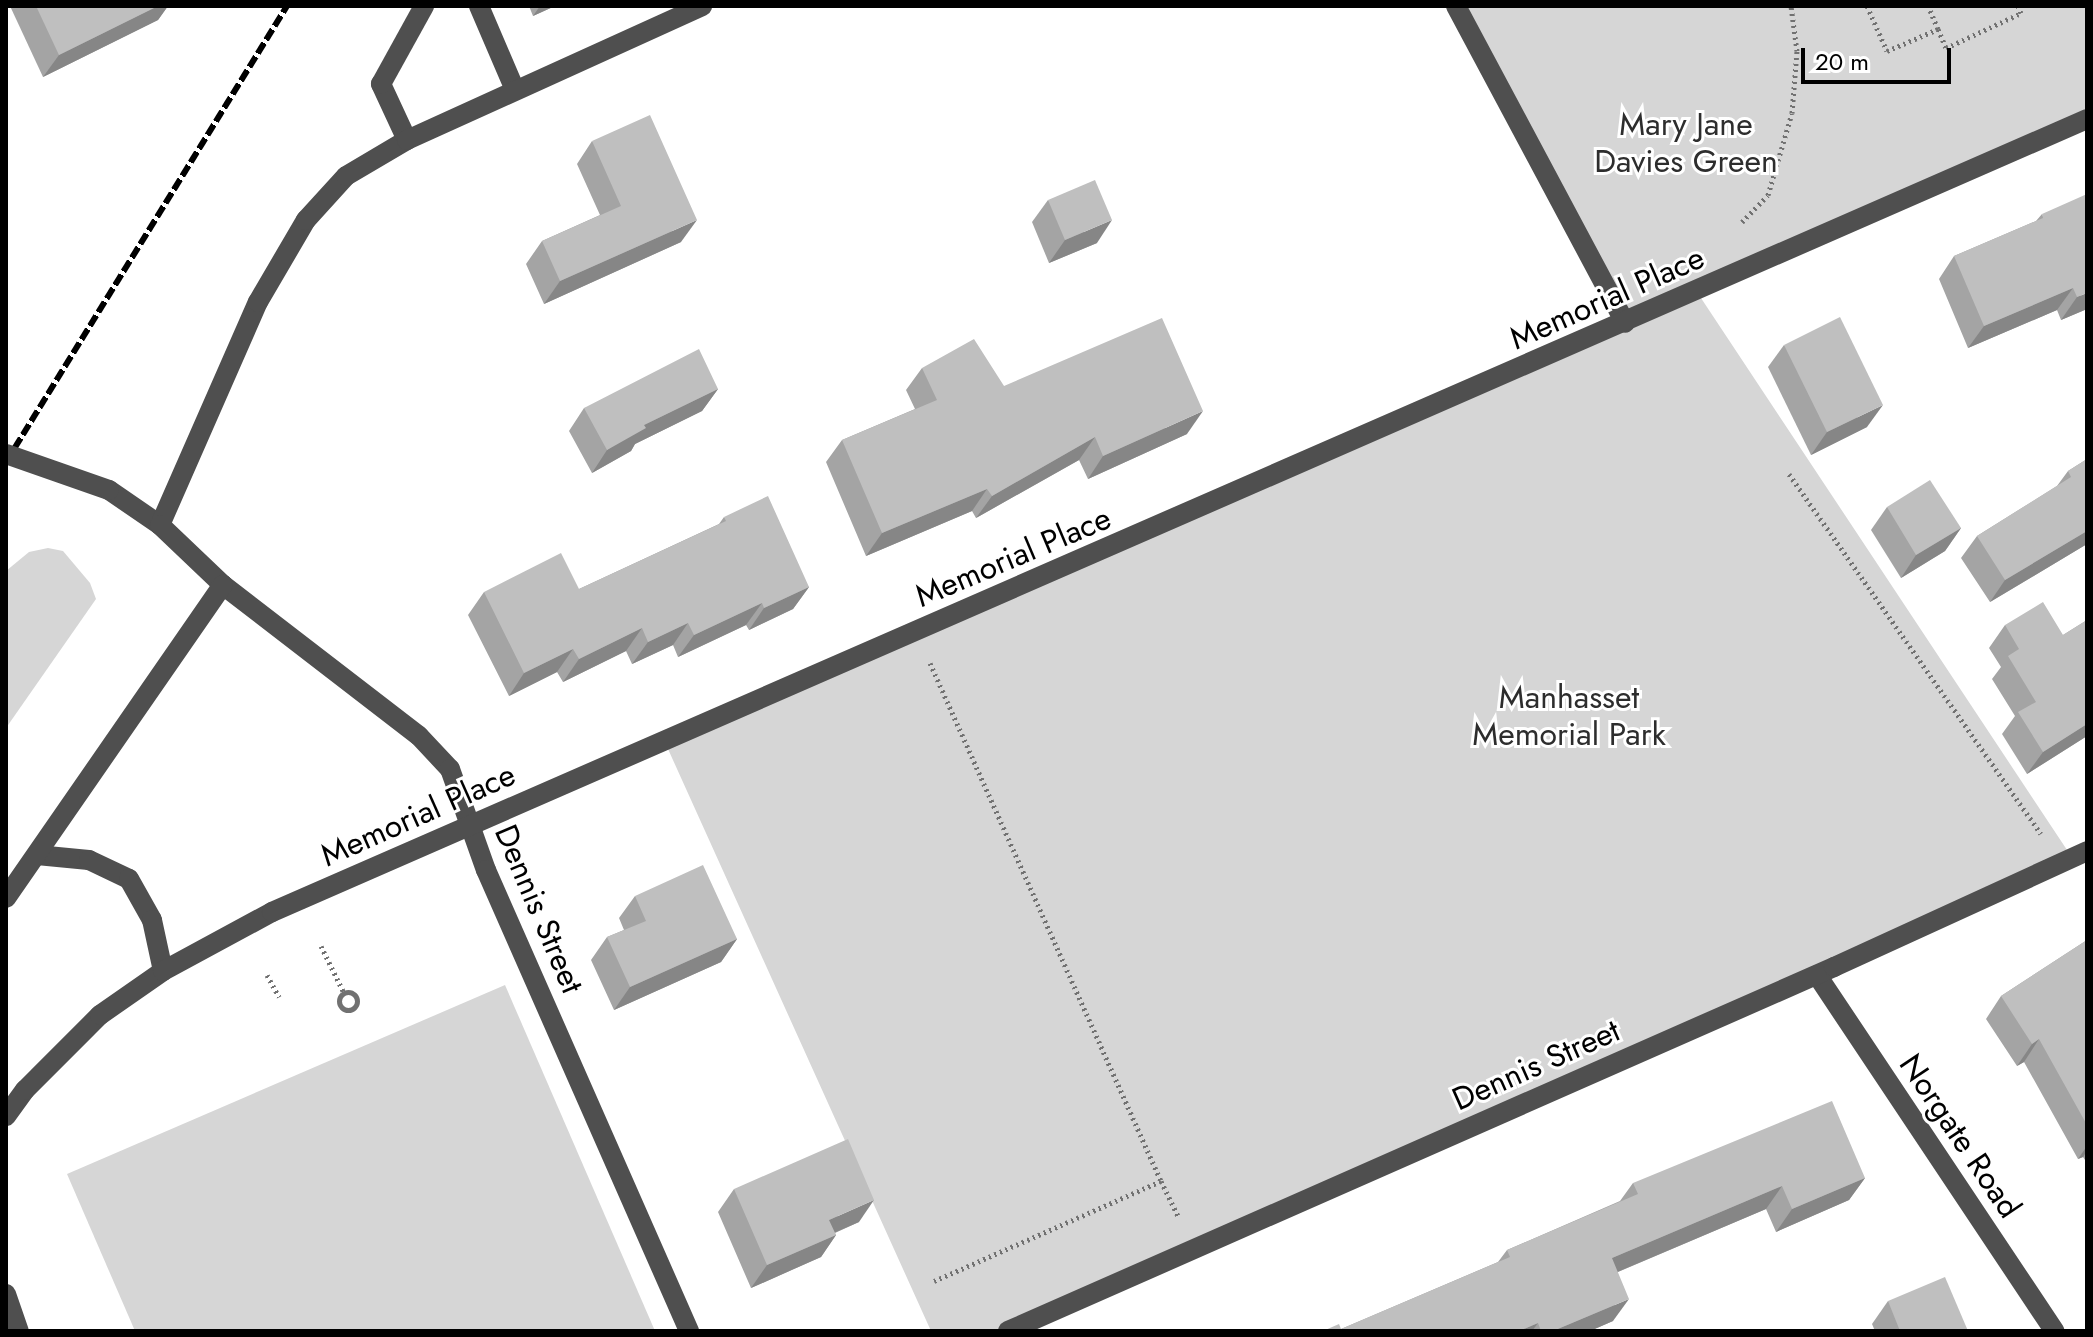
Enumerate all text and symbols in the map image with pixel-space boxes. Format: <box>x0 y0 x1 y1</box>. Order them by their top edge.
scale bar <box>1805 32 1955 82</box>
text: 20 m <box>1815 44 1869 79</box>
park label: Mary Jane Davies Green <box>1594 106 1778 181</box>
street label: Memorial Place <box>1504 238 1710 358</box>
street label: Memorial Place <box>910 499 1116 615</box>
park label: Manhasset Memorial Park <box>1472 679 1666 754</box>
street label: Memorial Place <box>315 755 521 875</box>
street label: Dennis Street <box>486 819 592 999</box>
street label: Dennis Street <box>1446 1011 1626 1119</box>
street label: Norgate Road <box>1891 1047 2029 1225</box>

